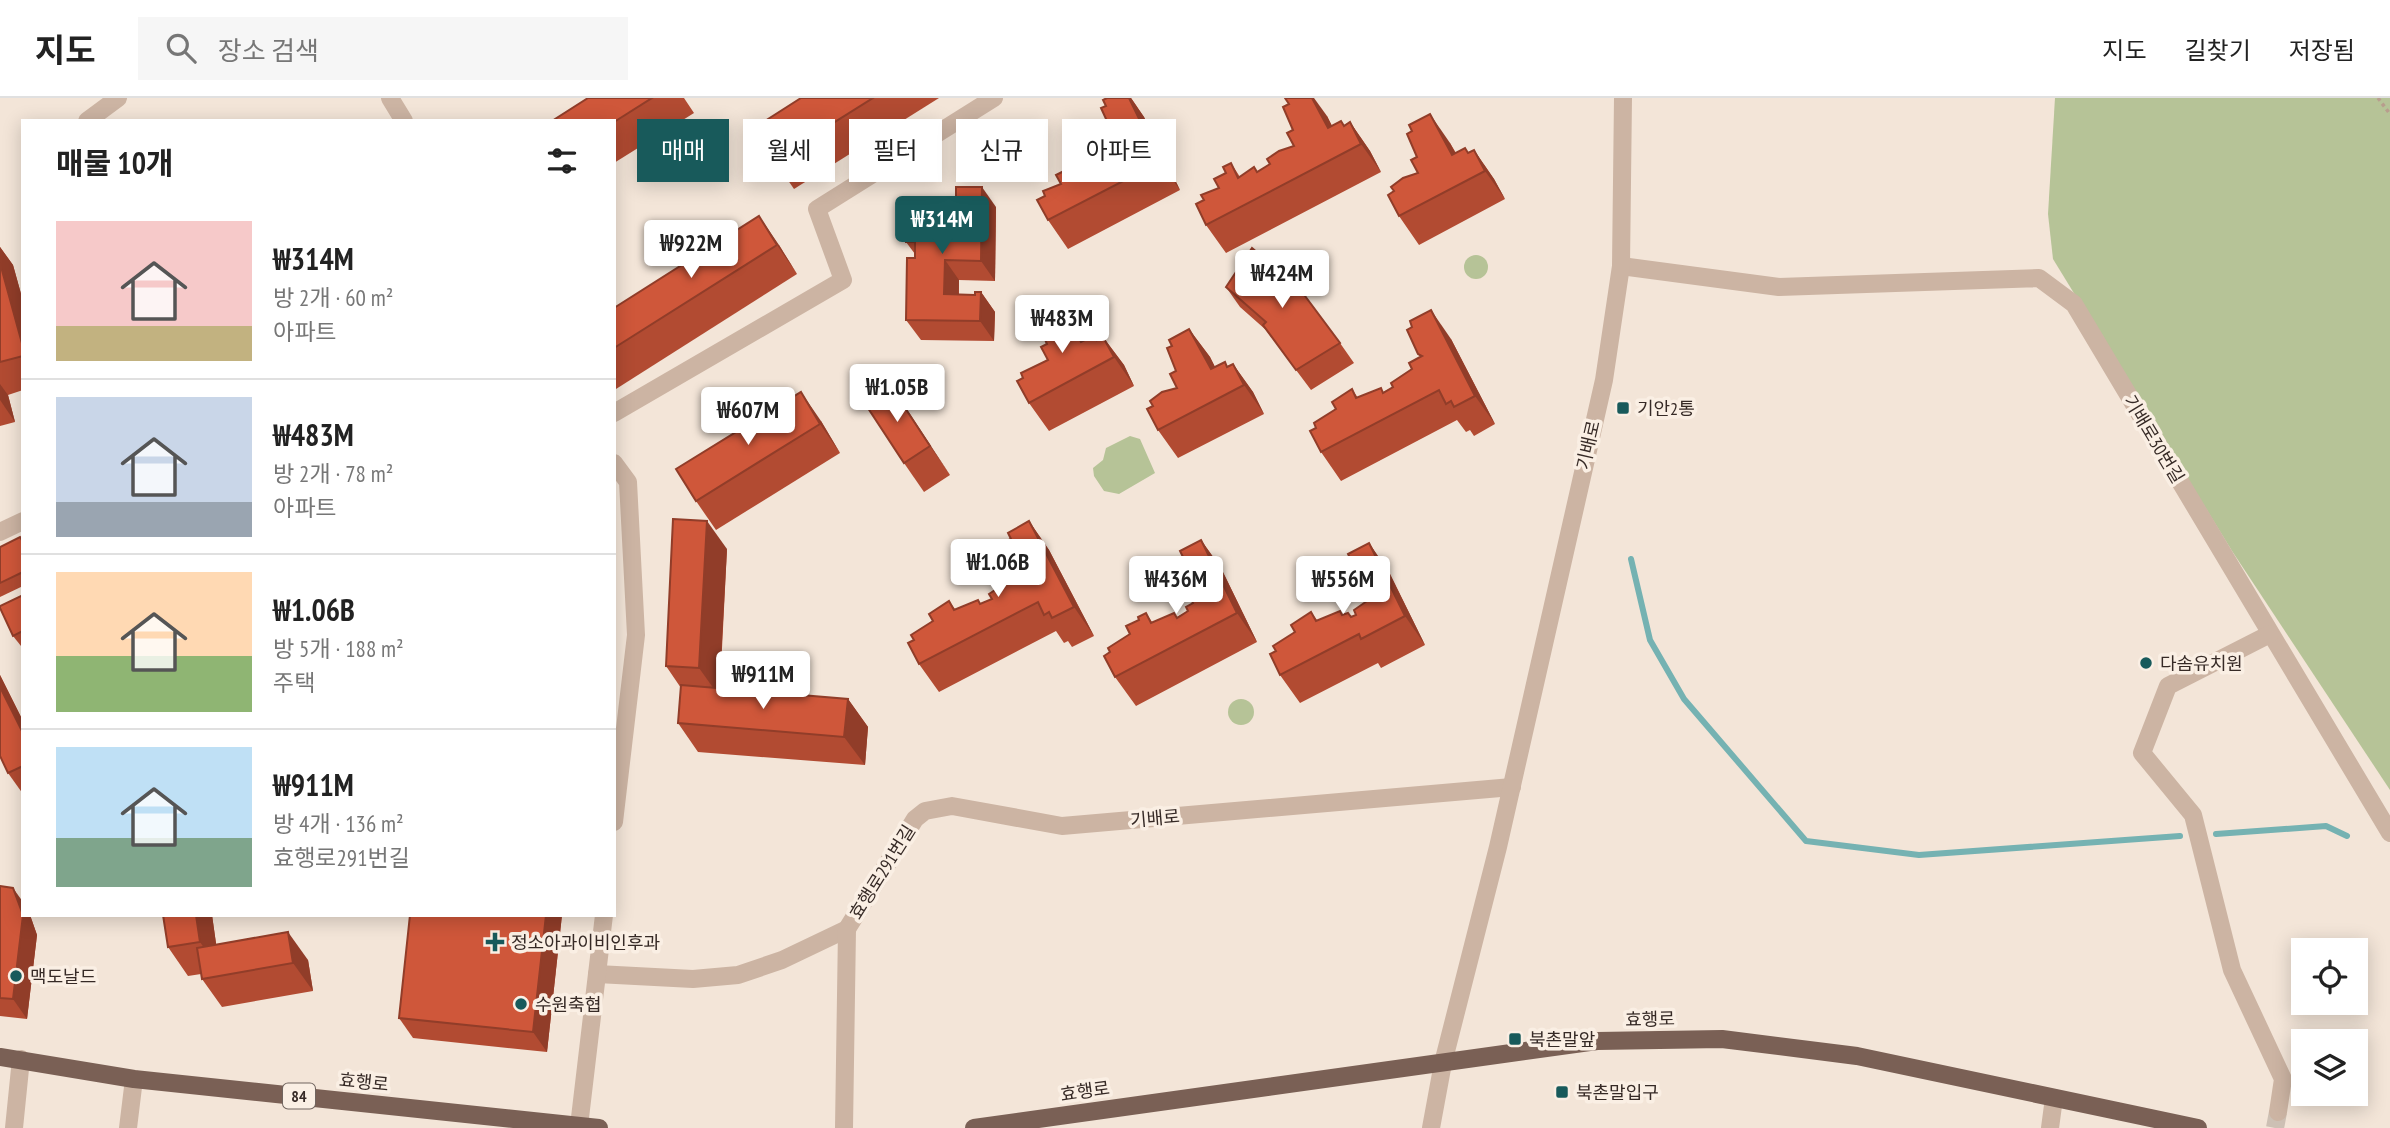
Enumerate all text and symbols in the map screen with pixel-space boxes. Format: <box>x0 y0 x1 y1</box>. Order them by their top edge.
search box <box>138 17 628 80</box>
text: 지도 <box>35 28 96 71</box>
icon: search <box>162 29 200 67</box>
text: 장소 검색 <box>218 34 319 67</box>
text: 지도 <box>2102 35 2147 66</box>
text: 길찾기 <box>2185 35 2251 66</box>
text: 저장됨 <box>2289 35 2355 66</box>
chip: 매매 <box>637 119 729 182</box>
chip: 월세 <box>743 119 835 182</box>
chip: 필터 <box>849 119 942 182</box>
chip: 신규 <box>956 119 1048 182</box>
chip: 아파트 <box>1062 119 1176 182</box>
icon: filters <box>543 142 581 180</box>
text: 매물 10개 <box>56 143 174 182</box>
pin: ₩314M <box>893 197 991 256</box>
text: ₩314M <box>911 204 973 233</box>
pin: ₩922M <box>642 220 740 280</box>
text: ₩922M <box>660 228 722 257</box>
text: ₩314M <box>273 239 354 278</box>
icon: home <box>112 249 196 333</box>
pin: ₩424M <box>1233 250 1331 310</box>
text: ₩424M <box>1251 258 1313 287</box>
text: 방 2개 · 60 m² <box>273 283 393 312</box>
pin: ₩483M <box>1013 296 1111 355</box>
text: ₩483M <box>1031 303 1093 332</box>
text: 아파트 <box>273 317 336 346</box>
pin: ₩1.05B <box>840 364 954 424</box>
text: ₩1.05B <box>866 372 928 401</box>
pin: ₩607M <box>699 388 797 447</box>
street label: 기배로30번길 <box>2119 391 2189 487</box>
text: ₩607M <box>717 395 779 424</box>
place label: 기안2통 <box>1637 397 1695 420</box>
marker: 기안2통 <box>1615 400 1631 416</box>
text: ₩483M <box>273 415 354 454</box>
street label: 기배로 <box>1571 418 1605 472</box>
icon: home <box>112 425 196 509</box>
text: 방 2개 · 78 m² <box>273 459 393 488</box>
text: 아파트 <box>273 493 336 522</box>
pin: ₩1.06B <box>941 540 1055 599</box>
text: ₩1.06B <box>967 547 1029 576</box>
pin: ₩436M <box>1127 556 1225 616</box>
pin: ₩556M <box>1294 556 1392 616</box>
text: ₩436M <box>1145 564 1207 593</box>
text: ₩556M <box>1312 564 1374 593</box>
text: ₩1.06B <box>273 590 355 629</box>
icon: home <box>112 600 196 684</box>
text: 방 5개 · 188 m² <box>273 634 404 663</box>
pin: ₩911M <box>714 652 812 711</box>
place label: 다솜유치원 <box>2160 652 2243 675</box>
marker: 다솜유치원 <box>2138 655 2154 671</box>
text: ₩911M <box>732 659 794 688</box>
text: 주택 <box>273 668 315 697</box>
text: ₩911M <box>273 765 354 804</box>
icon: home <box>112 775 196 859</box>
street label: 기배로 <box>1129 804 1181 832</box>
text: 방 4개 · 136 m² <box>273 809 404 838</box>
street label: 효행로291번길 <box>844 820 920 924</box>
text: 효행로291번길 <box>273 843 410 872</box>
place label: 정소아과이비인후과 <box>511 931 660 954</box>
marker: 정소아과이비인후과 <box>485 932 505 952</box>
map controls <box>2291 938 2368 1106</box>
button: locate <box>2291 938 2368 1015</box>
place label: 맥도날드 <box>30 965 96 988</box>
marker: 맥도날드 <box>8 968 24 984</box>
place label: 수원축협 <box>535 993 601 1016</box>
marker: 수원축협 <box>513 996 529 1012</box>
street label: 효행로 <box>1625 1007 1675 1031</box>
place label: 북촌말앞 <box>1529 1028 1595 1051</box>
button: layers <box>2291 1029 2368 1106</box>
marker: 북촌말앞 <box>1507 1031 1523 1047</box>
street label: 효행로 <box>338 1068 390 1096</box>
street label: 효행로 <box>1059 1076 1111 1106</box>
place label: 북촌말입구 <box>1576 1081 1659 1104</box>
road number: 84 <box>283 1084 315 1108</box>
marker: 북촌말입구 <box>1554 1084 1570 1100</box>

